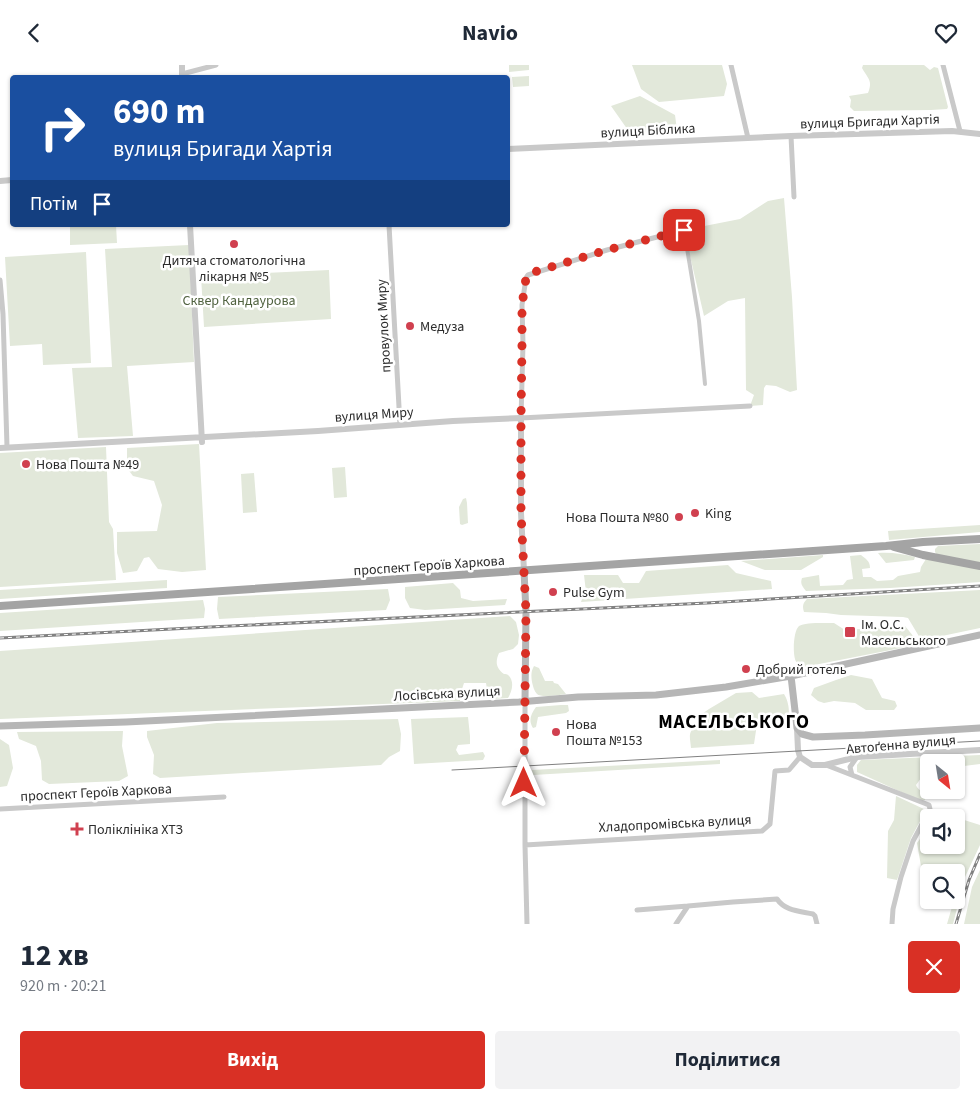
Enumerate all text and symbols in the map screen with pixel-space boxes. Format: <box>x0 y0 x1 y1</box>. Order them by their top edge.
text: Navio <box>462 17 518 49</box>
icon: back <box>20 19 48 47</box>
icon: heart <box>932 19 960 47</box>
text: 690 m <box>113 87 205 137</box>
icon: right <box>30 95 95 160</box>
street label: вулиця Бригади Хартія <box>800 110 940 134</box>
street label: вулиця Біблика <box>600 119 696 143</box>
text: вулиця Бригади Хартія <box>113 133 333 165</box>
icon: arrive <box>88 190 116 218</box>
text: Потім <box>30 191 78 218</box>
pin <box>663 209 705 251</box>
icon: arrive <box>670 216 698 244</box>
marker: Дитяча стоматологiчна лiкарня №5 <box>228 238 240 250</box>
place label: Дитяча стоматологiчна лiкарня №5 <box>162 251 306 287</box>
street label: провулок Миру <box>372 278 396 373</box>
park label: Сквер Кандаурова <box>182 291 296 311</box>
place label: Медуза <box>420 317 464 337</box>
marker: Медуза <box>404 320 416 332</box>
street label: вулиця Миру <box>334 402 415 428</box>
place label: Нова Пошта №49 <box>36 455 139 475</box>
marker: Нова Пошта №49 <box>20 458 32 470</box>
place label: King <box>705 504 731 524</box>
marker: King <box>689 507 701 519</box>
place label: Нова Пошта №80 <box>566 508 669 528</box>
marker: Нова Пошта №80 <box>673 511 685 523</box>
street label: проспект Героїв Харкова <box>353 551 505 581</box>
place label: Pulse Gym <box>563 583 625 603</box>
marker: Pulse Gym <box>547 586 559 598</box>
place label: Ім. О.С. Масельського <box>861 615 946 651</box>
marker: Ім. О.С. Масельського <box>843 625 857 639</box>
place label: Добрий готель <box>756 660 847 680</box>
marker: Добрий готель <box>740 663 752 675</box>
street label: Лосівська вулиця <box>393 681 501 707</box>
district label: МАСЕЛЬСЬКОГО <box>658 709 810 736</box>
place label: Нова Пошта №153 <box>566 715 643 751</box>
marker: Нова Пошта №153 <box>550 726 562 738</box>
street label: Автоґенна вулиця <box>845 730 957 760</box>
north arrow <box>920 754 965 799</box>
map controls <box>920 754 965 909</box>
position arrow <box>497 756 549 808</box>
street label: проспект Героїв Харкова <box>20 779 172 807</box>
button: sound <box>920 809 965 854</box>
street label: Хладопромівська вулиця <box>598 810 752 838</box>
place label: Поліклініка ХТЗ <box>88 820 183 840</box>
marker: Поліклініка ХТЗ <box>70 822 84 836</box>
button: search <box>920 864 965 909</box>
text: 12 хв <box>20 934 89 977</box>
button: close <box>908 941 960 993</box>
text: 920 m · 20:21 <box>20 975 107 997</box>
button: Вихід <box>20 1031 485 1089</box>
button: Поділитися <box>495 1031 960 1089</box>

